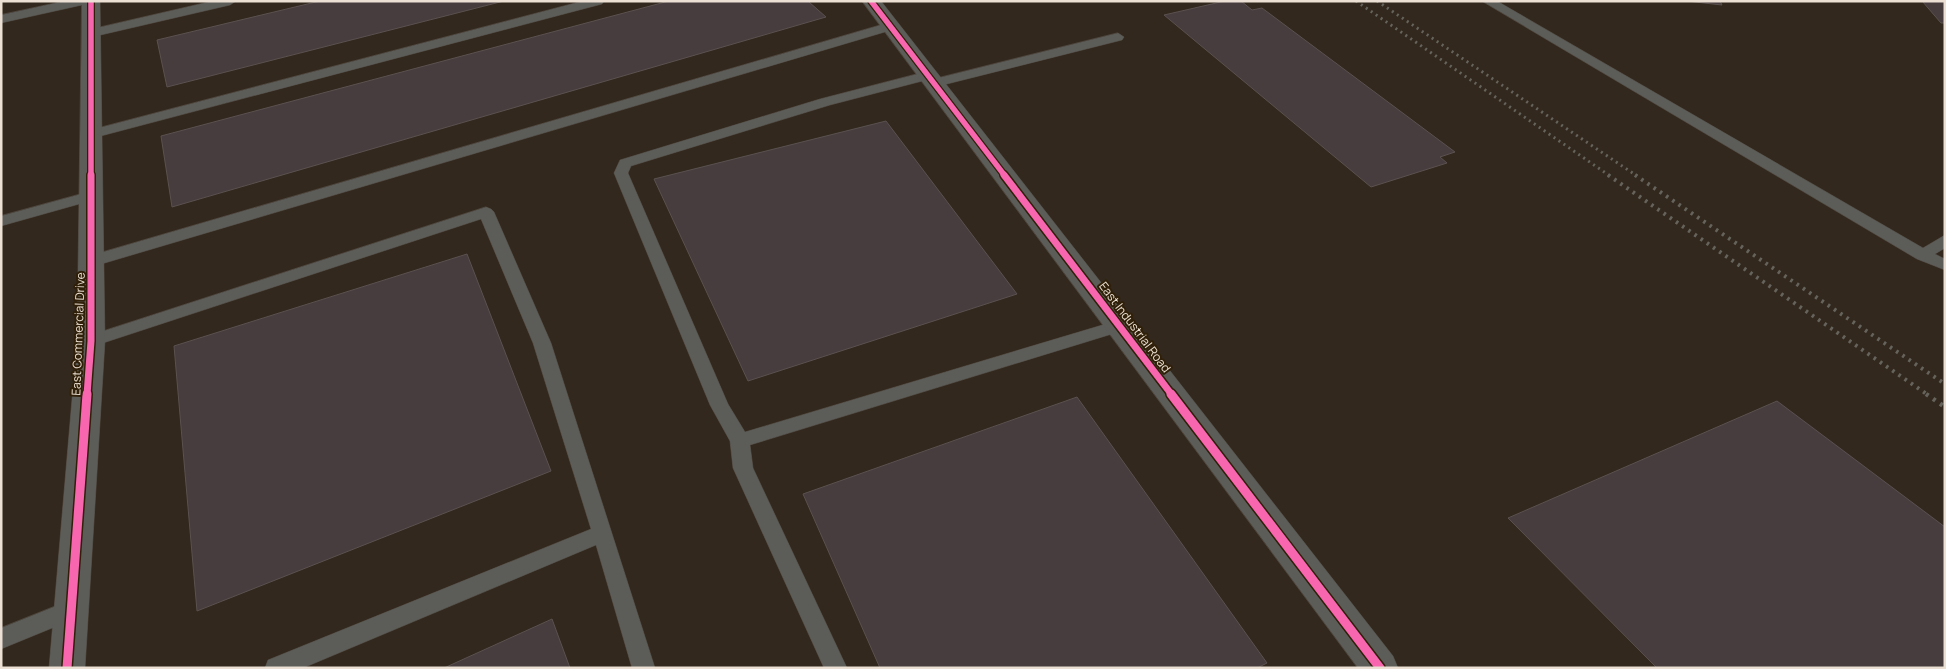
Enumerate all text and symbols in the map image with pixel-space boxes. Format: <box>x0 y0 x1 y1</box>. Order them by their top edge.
street label: East Commercial Drive <box>67 272 89 396</box>
street label: East Industrial Road <box>1095 278 1175 376</box>

